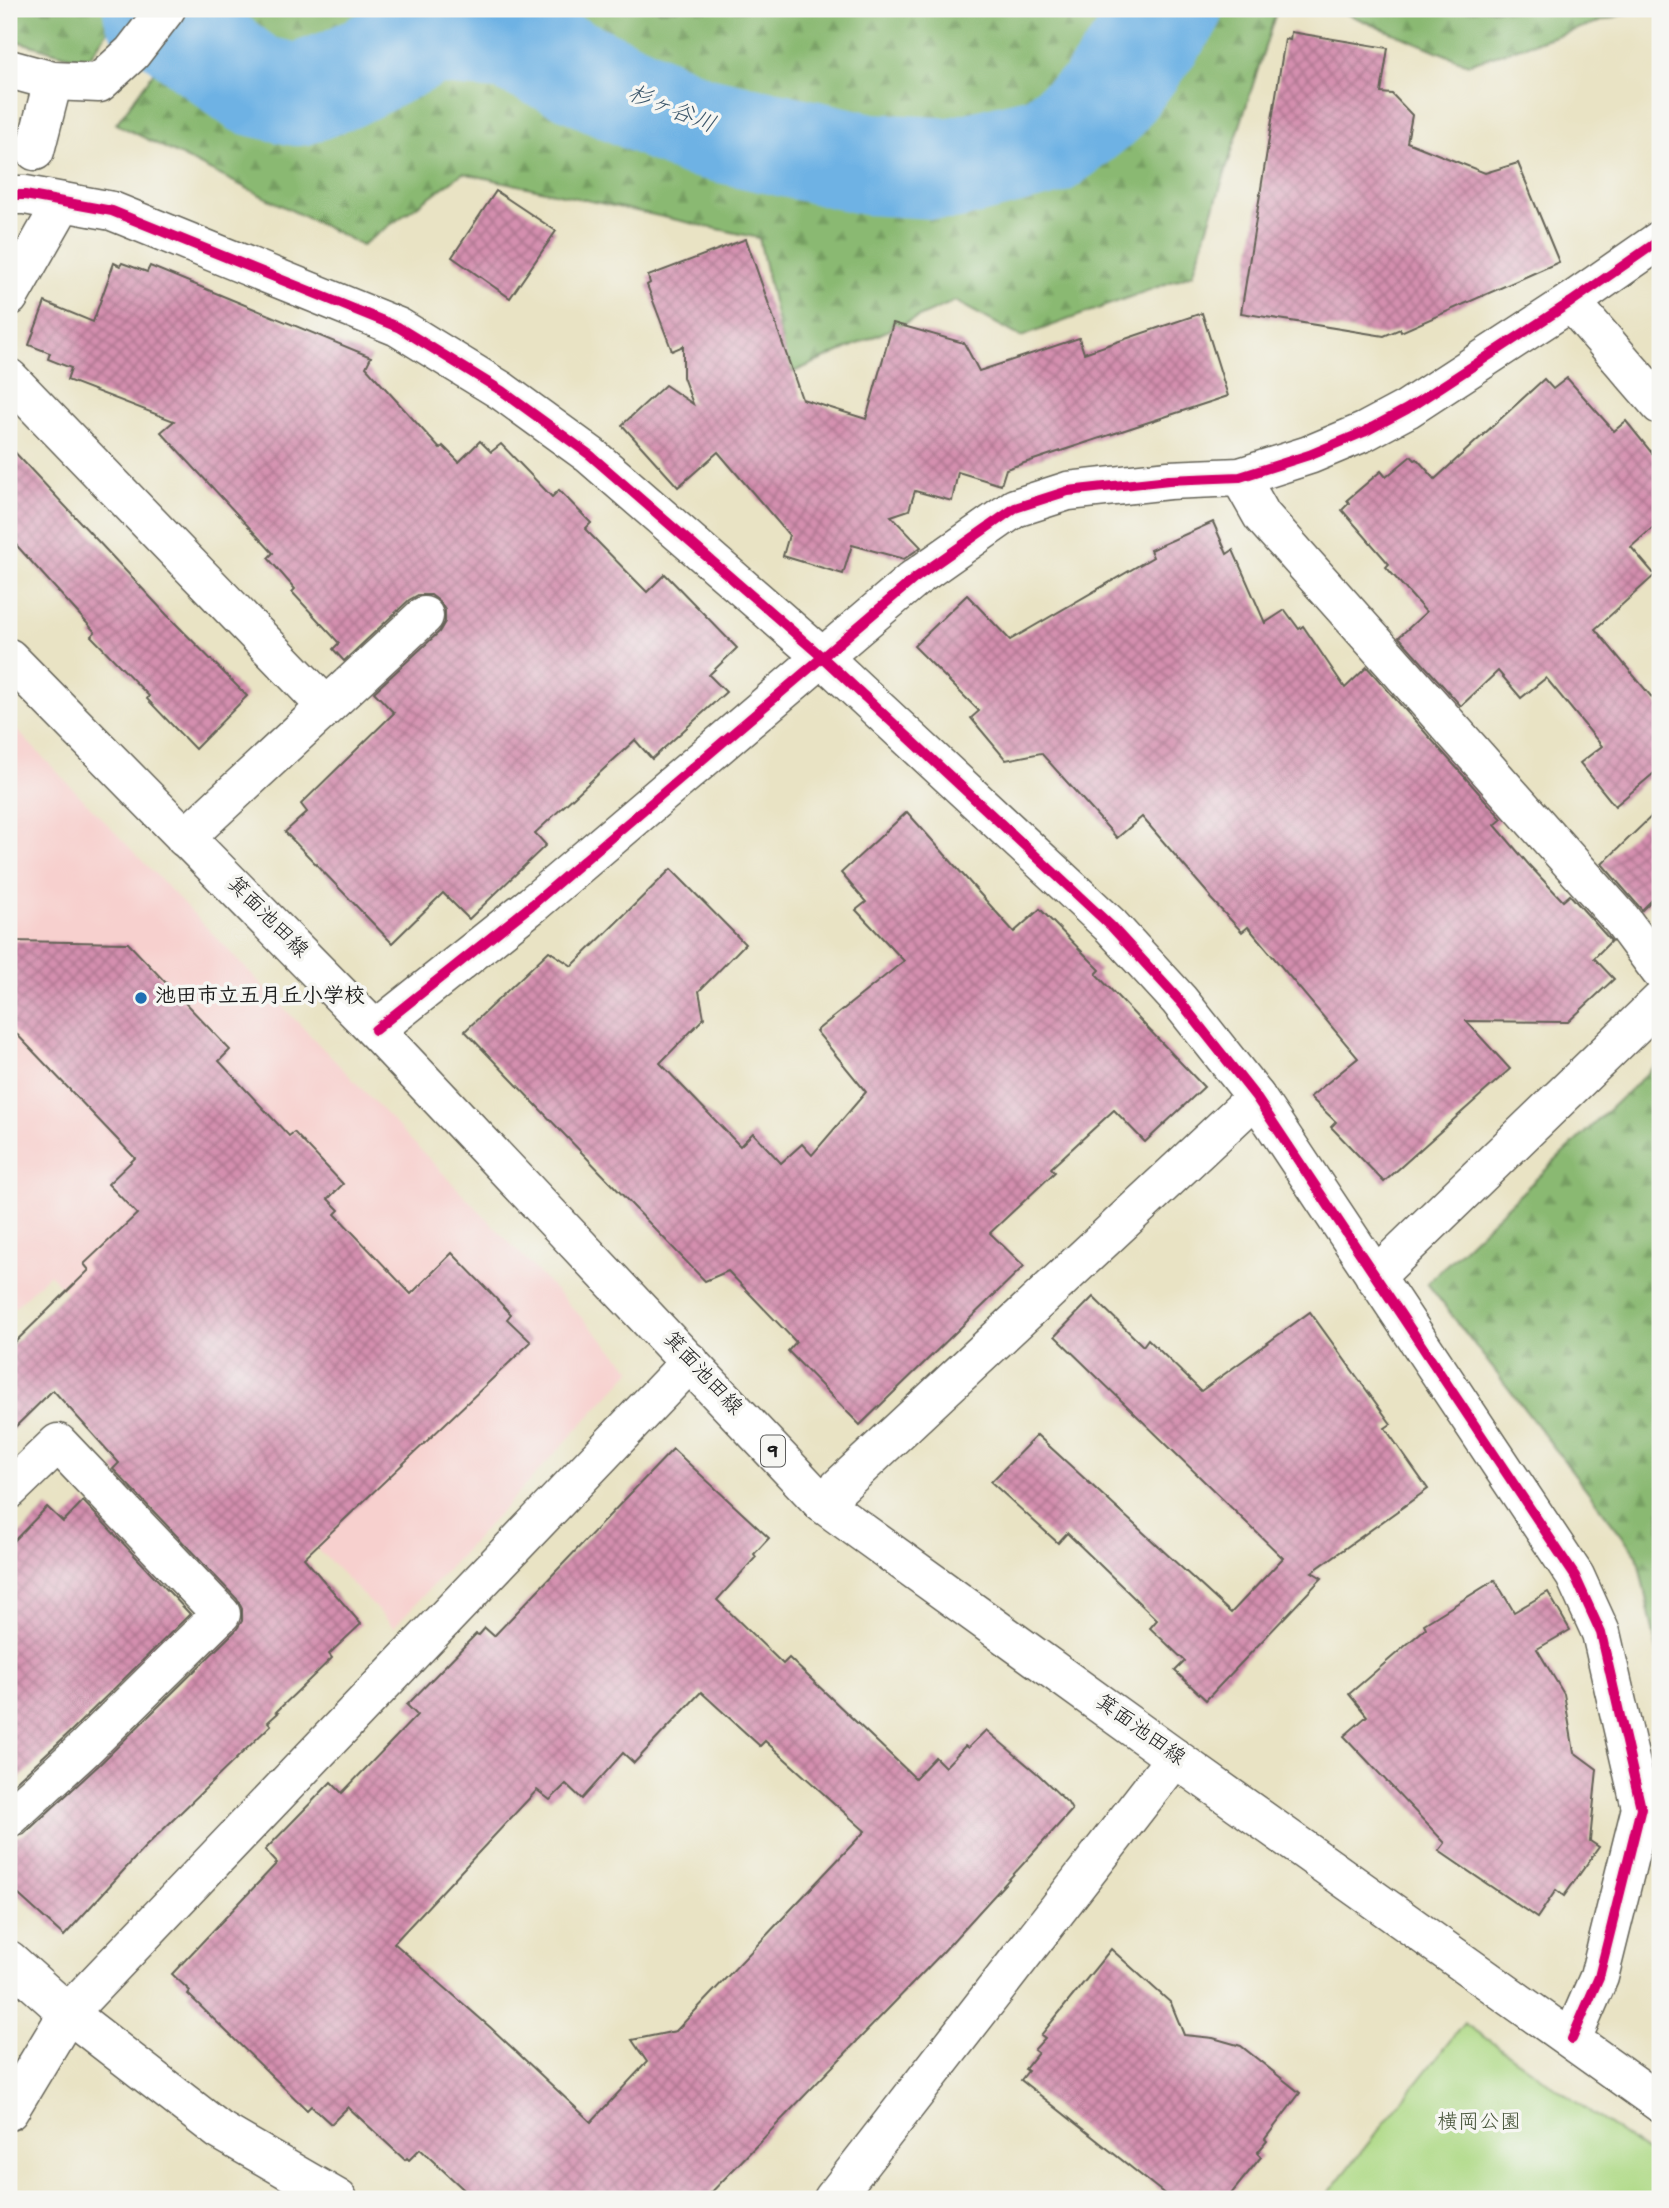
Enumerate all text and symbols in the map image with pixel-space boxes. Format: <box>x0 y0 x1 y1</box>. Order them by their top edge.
water label: 杉ヶ谷川 <box>623 80 719 141</box>
street label: 箕面池田線 <box>220 872 313 965</box>
place label: 池田市立五月丘小学校 <box>155 984 365 1011</box>
marker: 池田市立五月丘小学校 <box>133 990 149 1006</box>
street label: 箕面池田線 <box>656 1327 747 1422</box>
road number: 9 <box>761 1436 785 1466</box>
street label: 箕面池田線 <box>1089 1690 1189 1773</box>
park label: 横岡公園 <box>1437 2111 1521 2137</box>

